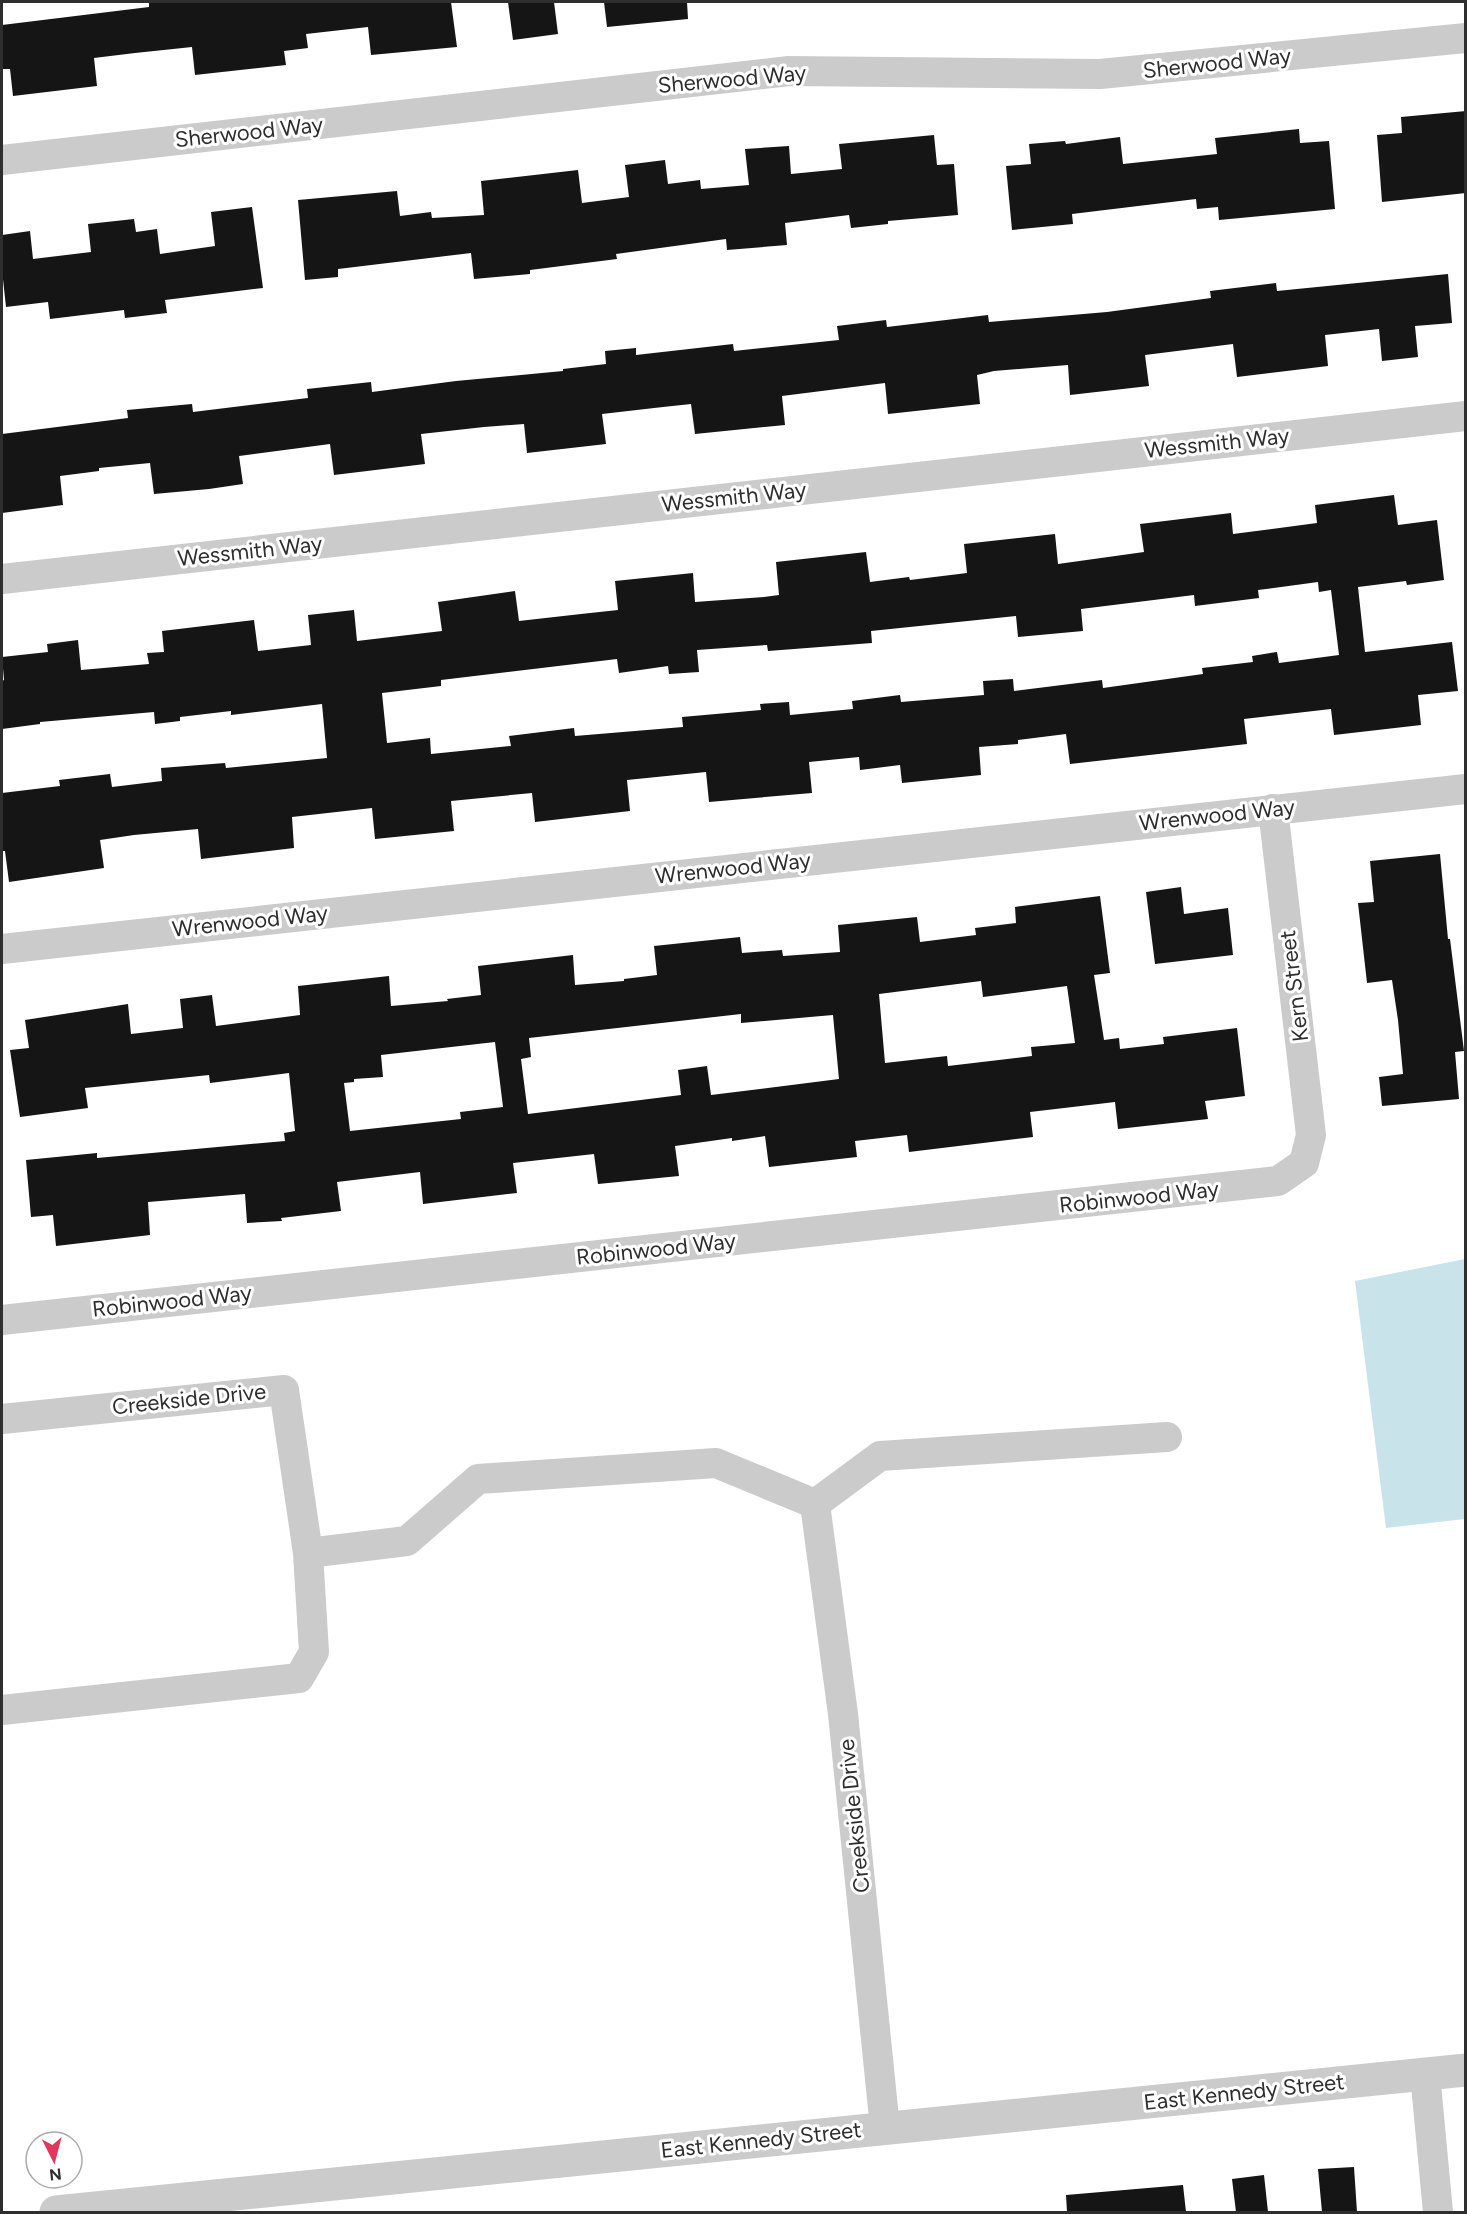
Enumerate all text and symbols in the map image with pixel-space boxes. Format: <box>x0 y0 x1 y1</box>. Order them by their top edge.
street label: Sherwood Way <box>1142 42 1293 84</box>
street label: Sherwood Way <box>657 59 808 99</box>
street label: Sherwood Way <box>174 111 325 153</box>
street label: Wessmith Way <box>1143 422 1291 464</box>
street label: Wessmith Way <box>660 476 808 518</box>
street label: Wessmith Way <box>176 530 324 572</box>
street label: Wrenwood Way <box>1138 793 1297 837</box>
street label: Wrenwood Way <box>654 846 813 890</box>
street label: Wrenwood Way <box>171 899 330 943</box>
street label: Kern Street <box>1274 929 1314 1043</box>
street label: Robinwood Way <box>1058 1175 1221 1219</box>
street label: Robinwood Way <box>575 1227 738 1271</box>
street label: Robinwood Way <box>91 1279 254 1323</box>
street label: Creekside Drive <box>111 1377 267 1421</box>
street label: Creekside Drive <box>832 1738 876 1894</box>
street label: East Kennedy Street <box>1142 2068 1346 2116</box>
street label: East Kennedy Street <box>659 2116 863 2164</box>
north arrow <box>24 2130 84 2190</box>
text: N <box>48 2164 63 2185</box>

